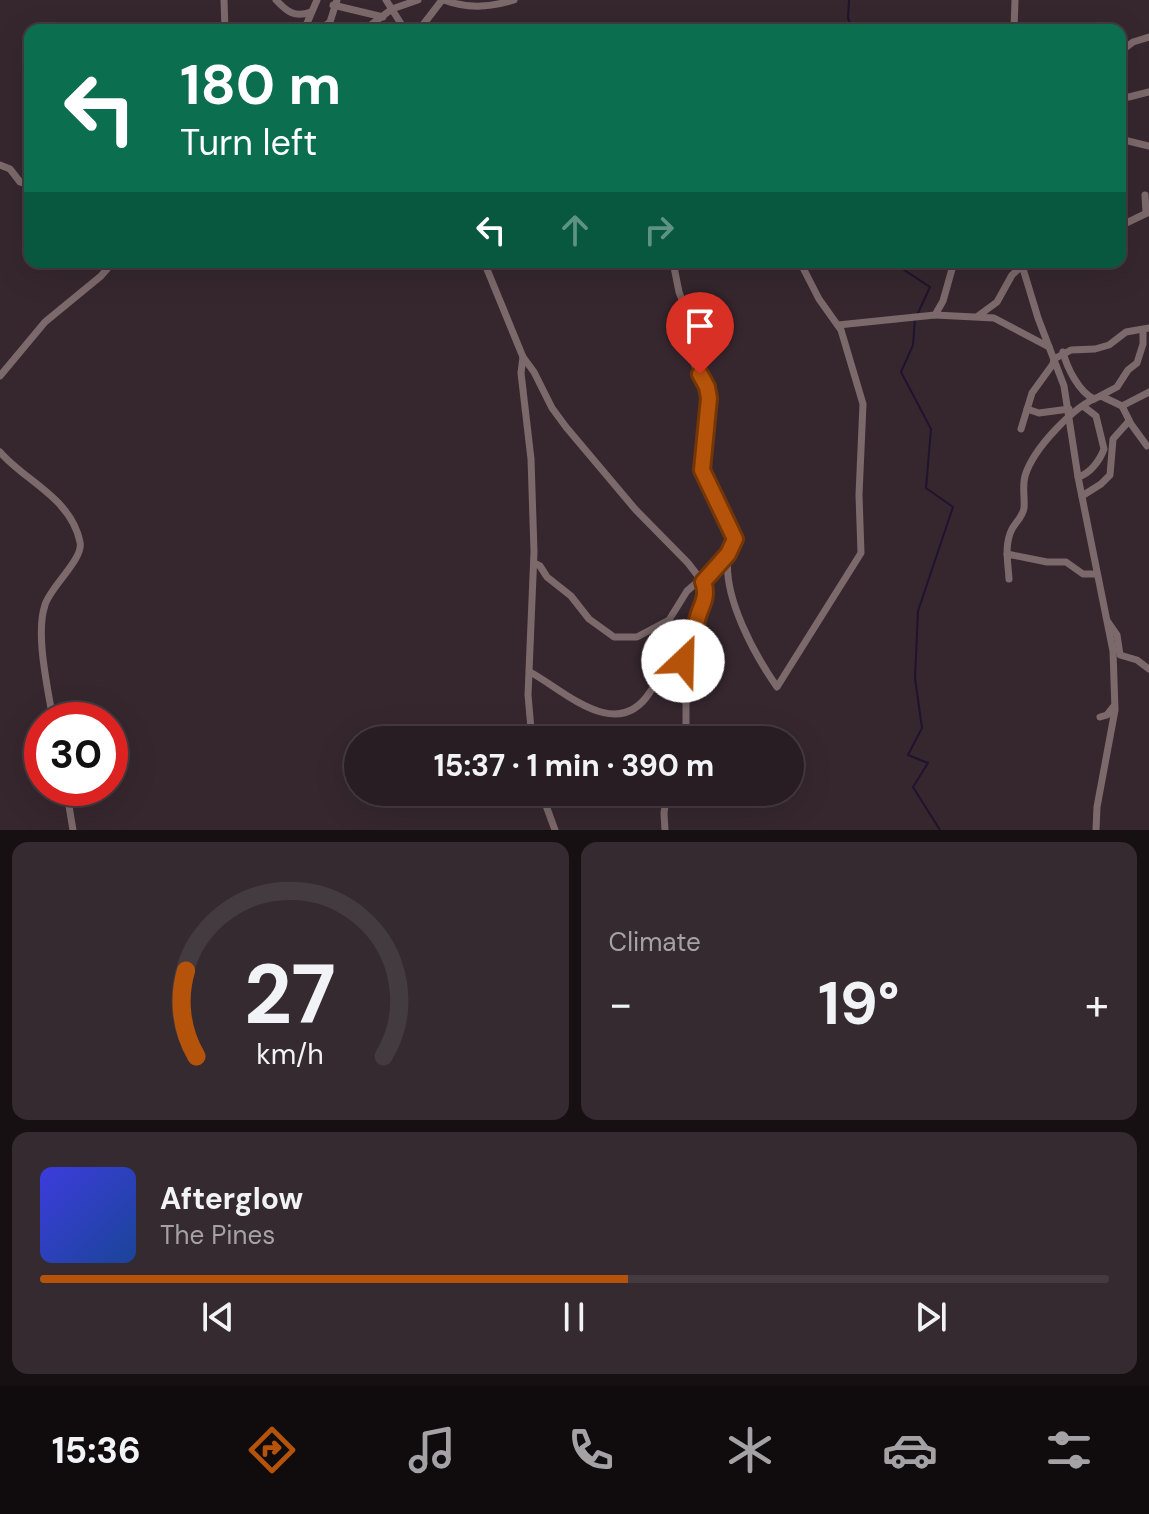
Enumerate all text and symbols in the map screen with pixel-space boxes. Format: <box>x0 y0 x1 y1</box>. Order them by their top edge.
text: 180 m <box>180 48 341 121</box>
icon: left <box>48 56 152 160</box>
text: Turn left <box>180 119 317 166</box>
icon: left <box>469 208 513 252</box>
icon: ahead <box>553 208 597 252</box>
icon: right <box>637 208 681 252</box>
pin <box>666 292 734 374</box>
icon: arrive <box>678 304 722 348</box>
position arrow <box>641 619 725 703</box>
speed limit sign: 30 <box>24 702 128 806</box>
text: 15:37 · 1 min · 390 m <box>434 746 714 785</box>
text: Climate <box>609 925 701 959</box>
text: 27 <box>244 940 336 1049</box>
text: 19° <box>818 964 900 1043</box>
text: − <box>609 975 633 1033</box>
text: + <box>1085 975 1109 1033</box>
text: km/h <box>256 1036 324 1073</box>
text: Afterglow <box>160 1179 303 1218</box>
text: The Pines <box>160 1218 275 1252</box>
icon: previous <box>196 1295 240 1339</box>
icon: pause <box>552 1295 596 1339</box>
icon: next <box>909 1295 953 1339</box>
icon: directions <box>244 1422 300 1478</box>
icon: music <box>404 1422 460 1478</box>
icon: phone <box>563 1422 619 1478</box>
icon: climate <box>722 1422 778 1478</box>
icon: car <box>882 1422 938 1478</box>
icon: filters <box>1041 1422 1097 1478</box>
text: 15:36 <box>52 1427 141 1474</box>

